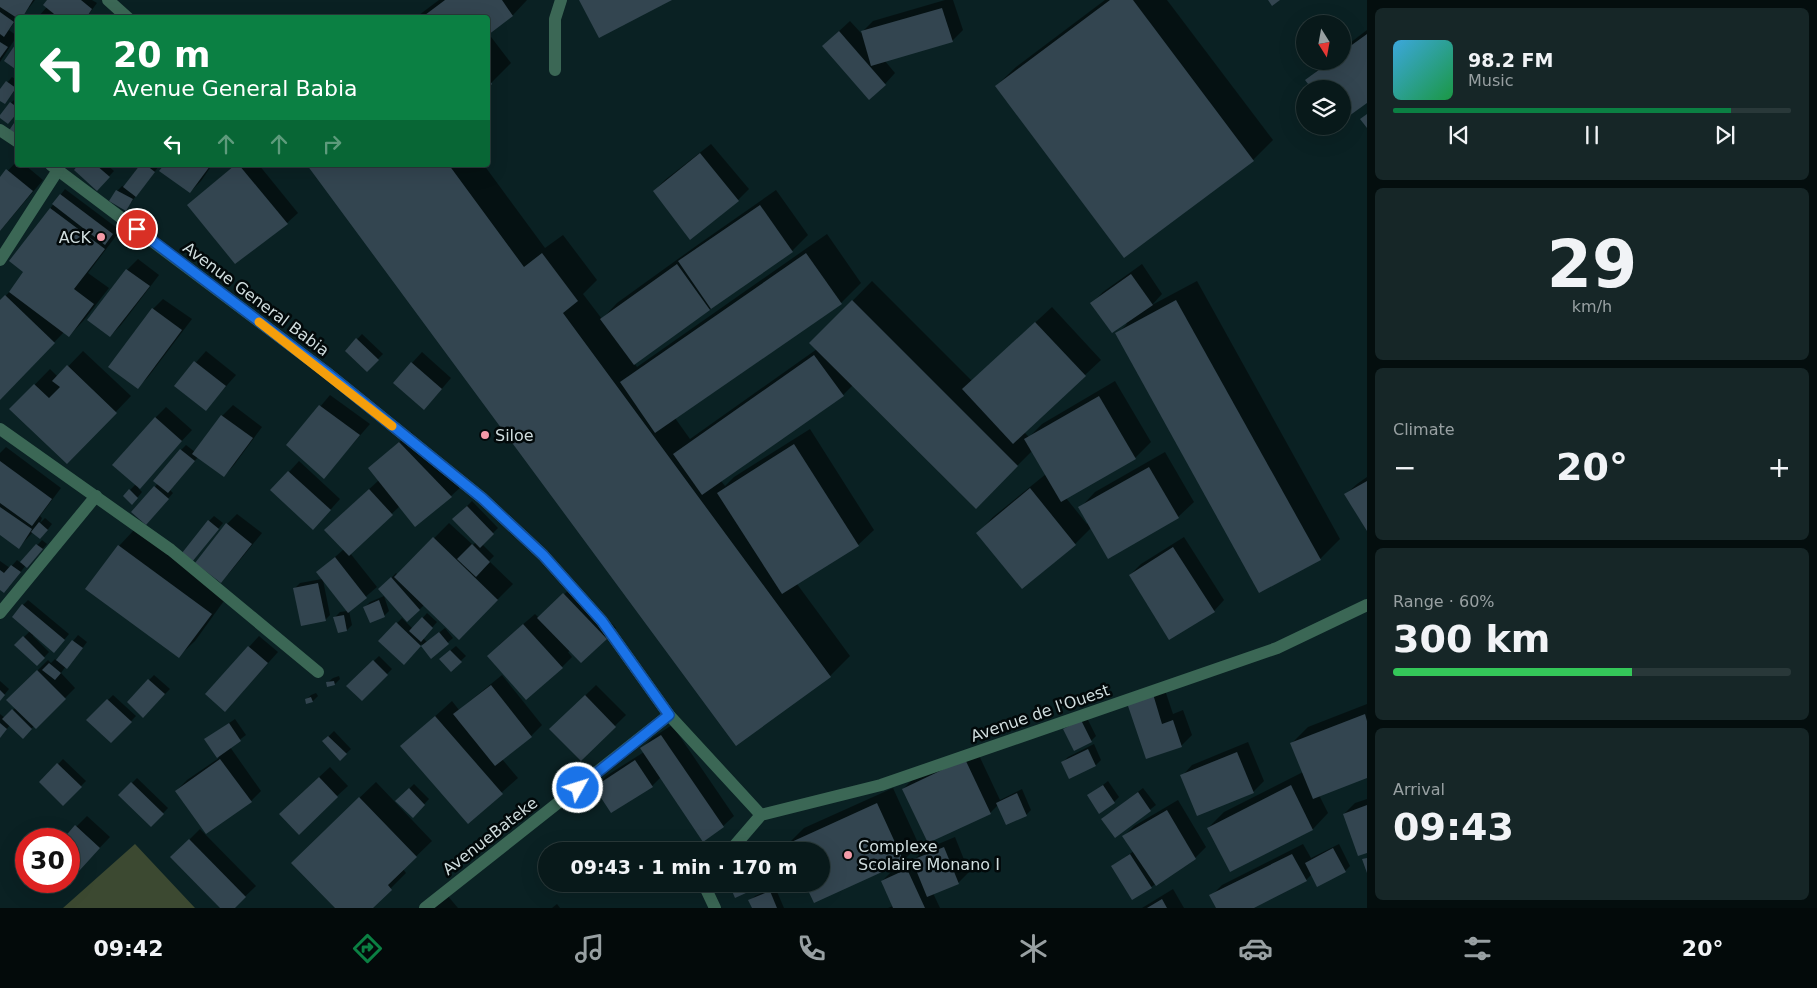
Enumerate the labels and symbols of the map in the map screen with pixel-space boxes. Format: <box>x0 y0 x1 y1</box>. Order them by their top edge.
north arrow <box>1296 15 1351 70</box>
pin <box>116 208 158 250</box>
place label: ACK <box>59 228 92 247</box>
marker: ACK <box>95 231 107 243</box>
street label: Avenue General Babia <box>179 238 333 360</box>
place label: Siloe <box>495 426 534 445</box>
marker: Siloe <box>479 429 491 441</box>
street label: Avenue de l'Ouest <box>968 680 1112 746</box>
position arrow <box>551 761 603 813</box>
street label: AvenueBateke <box>439 793 541 879</box>
speed limit sign: 30 <box>15 828 80 893</box>
place label: Complexe Scolaire Monano I <box>858 837 1000 874</box>
marker: Complexe Scolaire Monano I <box>842 849 854 861</box>

